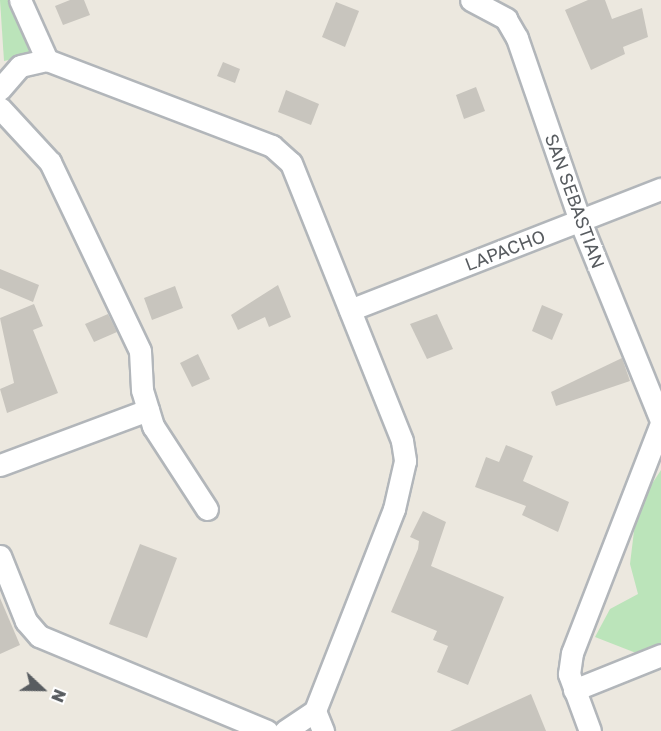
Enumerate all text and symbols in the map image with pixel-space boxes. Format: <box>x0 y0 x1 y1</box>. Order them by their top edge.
street label: SAN SEBASTIAN <box>541 131 609 271</box>
street label: LAPACHO <box>462 225 548 275</box>
north arrow <box>12 659 72 719</box>
text: N <box>47 686 70 705</box>

